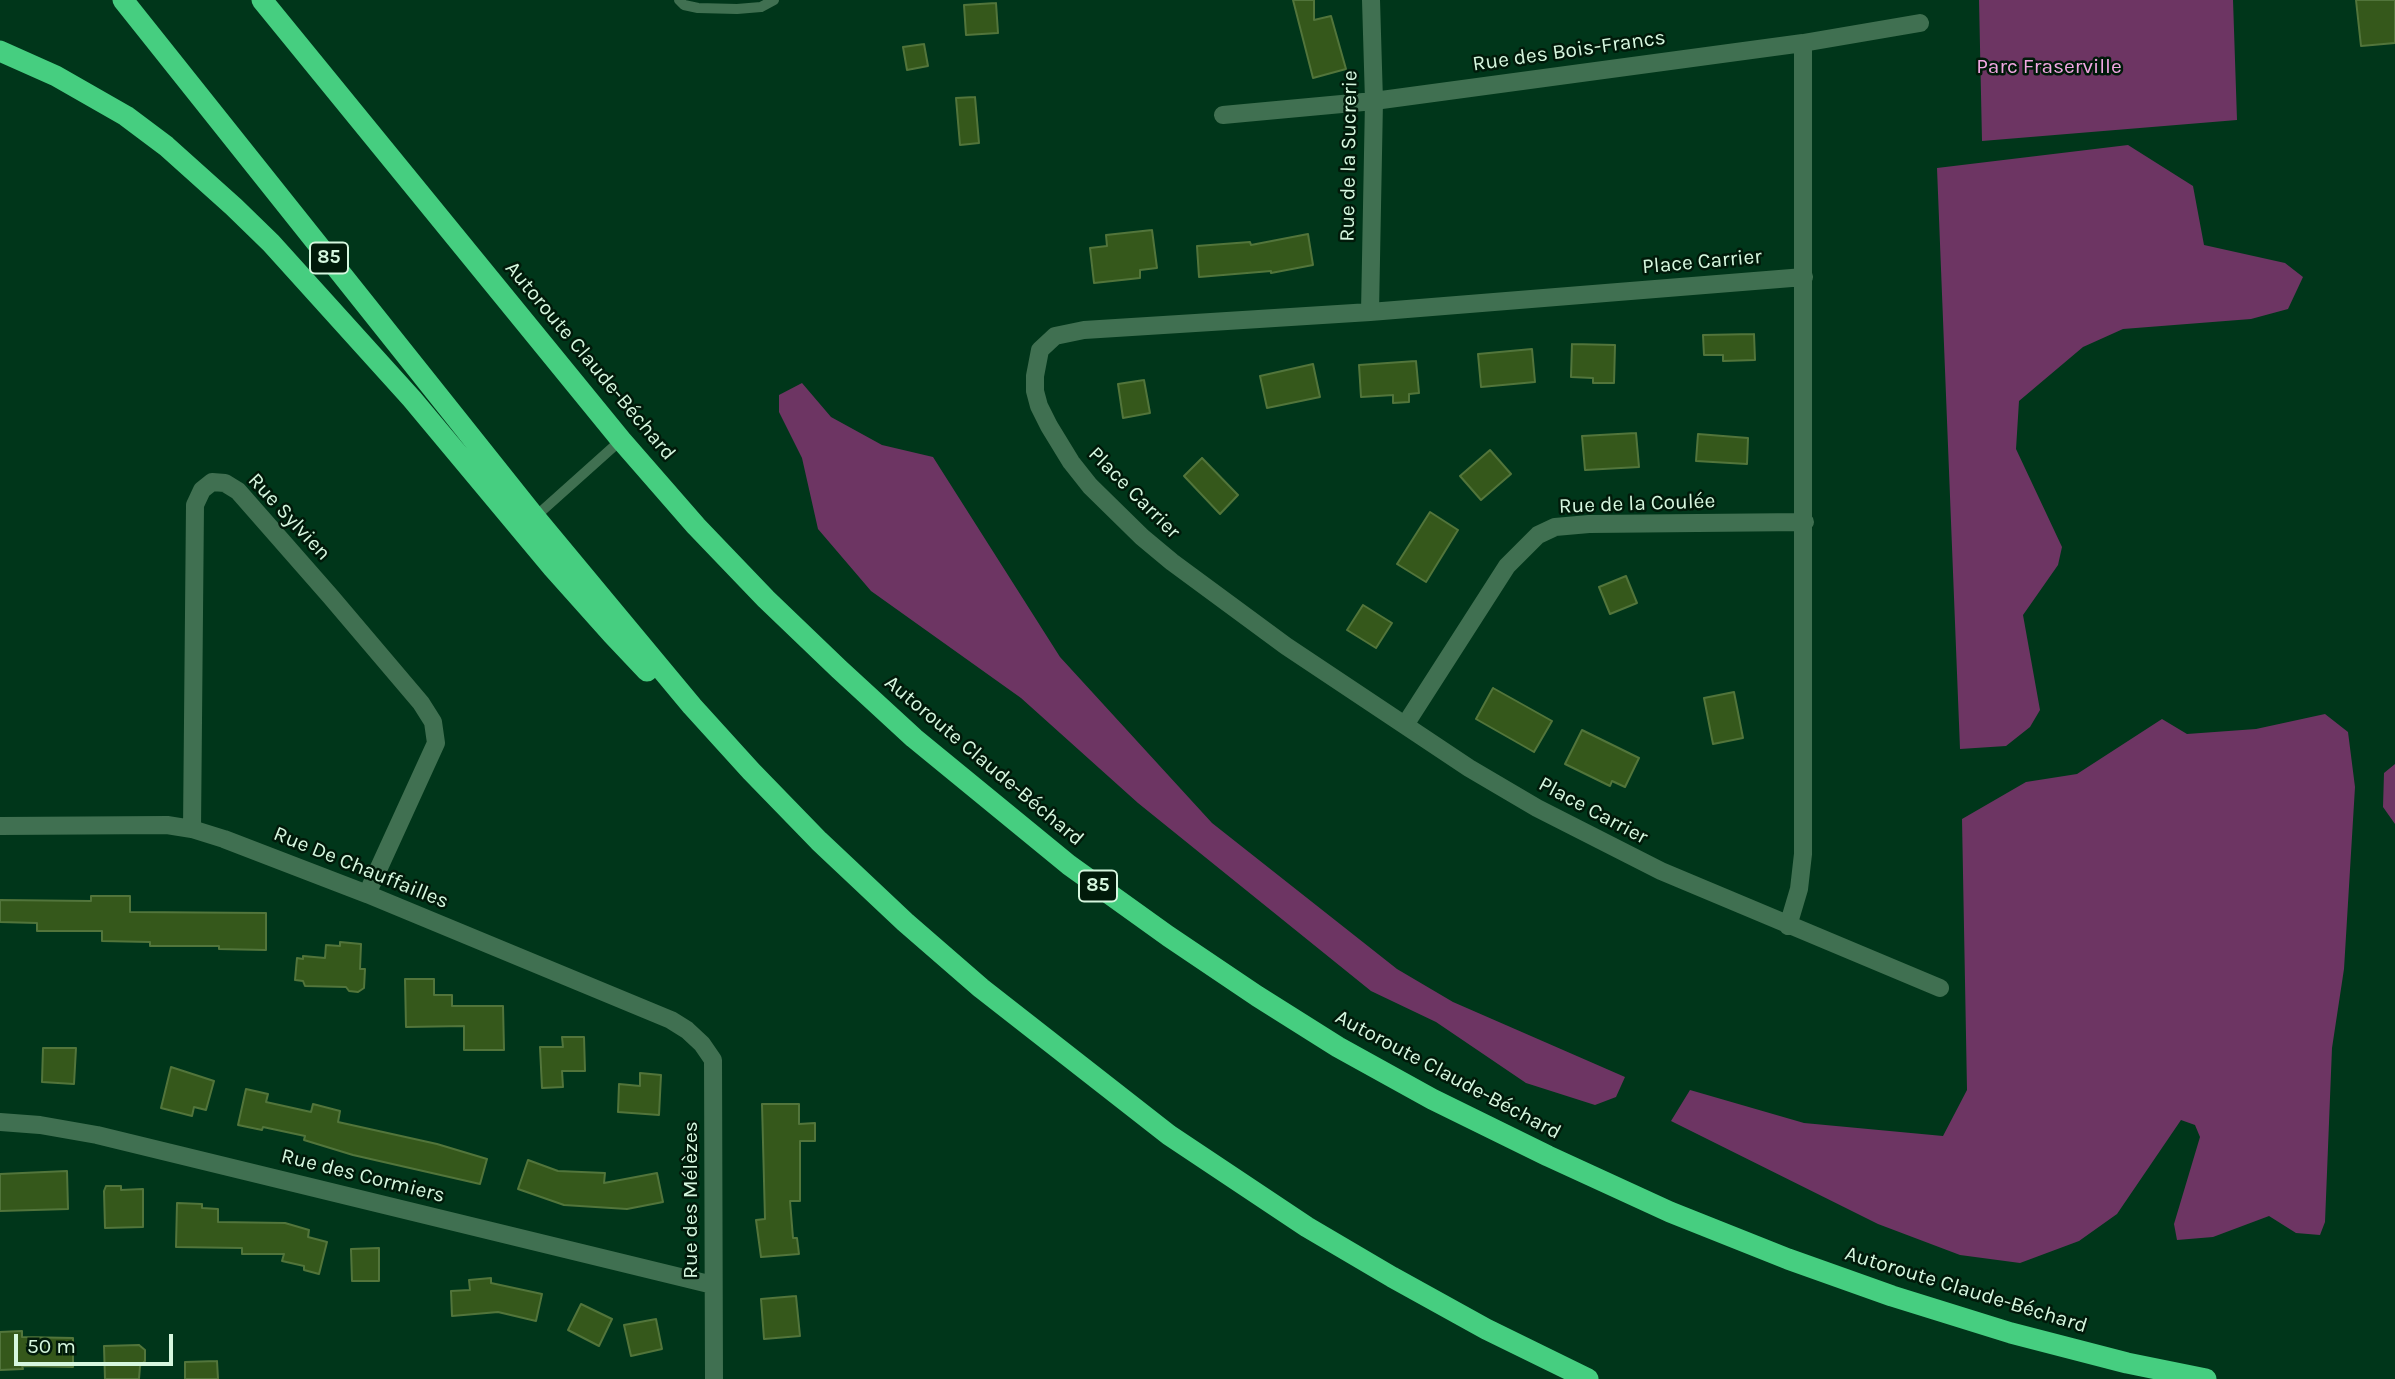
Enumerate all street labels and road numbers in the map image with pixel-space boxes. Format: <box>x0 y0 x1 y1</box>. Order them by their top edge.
street label: Rue des Bois-Francs <box>1471 25 1667 77</box>
street label: Rue de la Sucrerie <box>1335 70 1363 242</box>
road number: 85 <box>310 242 348 274</box>
street label: Place Carrier <box>1641 244 1763 280</box>
street label: Autoroute Claude-Béchard <box>499 256 681 466</box>
street label: Place Carrier <box>1083 442 1185 544</box>
street label: Rue Sylvien <box>242 468 336 566</box>
street label: Rue de la Coulée <box>1558 489 1716 519</box>
street label: Autoroute Claude-Béchard <box>879 670 1089 852</box>
street label: Place Carrier <box>1534 772 1652 850</box>
street label: Rue De Chauffailles <box>270 821 452 915</box>
road number: 85 <box>1079 870 1117 902</box>
street label: Autoroute Claude-Béchard <box>1331 1005 1565 1145</box>
street label: Rue des Mélèzes <box>678 1121 704 1279</box>
street label: Rue des Cormiers <box>279 1143 447 1209</box>
street label: Autoroute Claude-Béchard <box>1842 1241 2090 1339</box>

